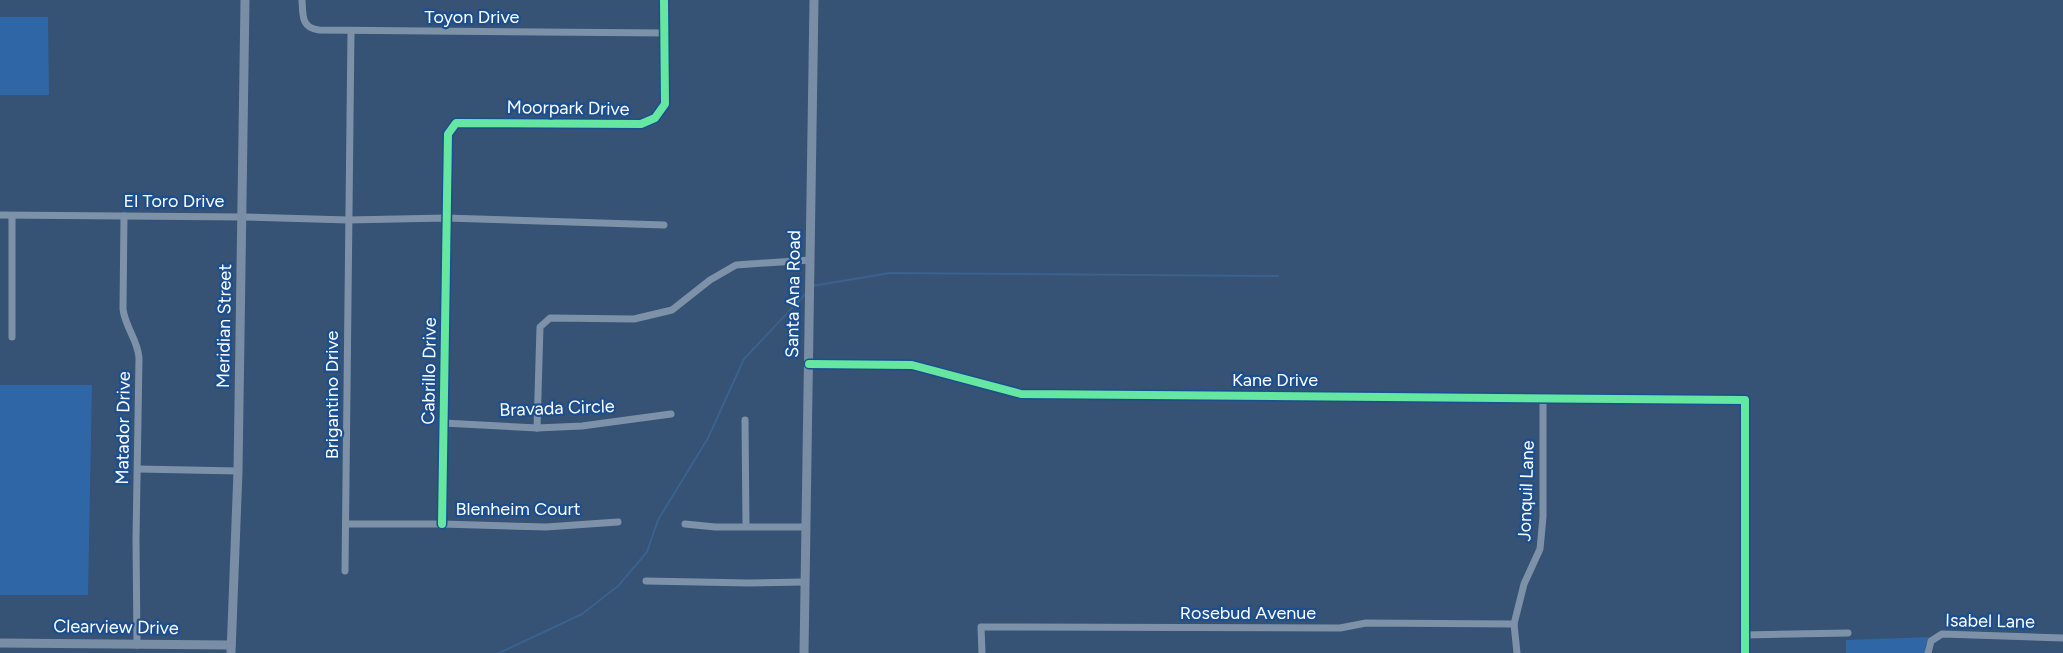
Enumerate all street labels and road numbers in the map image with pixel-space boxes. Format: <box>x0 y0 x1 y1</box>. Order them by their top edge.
street label: Toyon Drive <box>425 6 520 28</box>
street label: Moorpark Drive <box>506 96 630 120</box>
street label: El Toro Drive <box>124 190 225 212</box>
street label: Santa Ana Road <box>781 230 805 358</box>
street label: Meridian Street <box>212 264 236 388</box>
street label: Cabrillo Drive <box>417 317 441 425</box>
street label: Brigantino Drive <box>321 331 343 459</box>
street label: Kane Drive <box>1232 369 1318 391</box>
street label: Matador Drive <box>111 371 135 485</box>
street label: Bravada Circle <box>499 395 615 421</box>
street label: Jonquil Lane <box>1513 440 1539 542</box>
street label: Blenheim Court <box>456 498 581 520</box>
street label: Rosebud Avenue <box>1180 602 1316 624</box>
street label: Isabel Lane <box>1945 609 2035 633</box>
street label: Clearview Drive <box>53 615 179 639</box>

